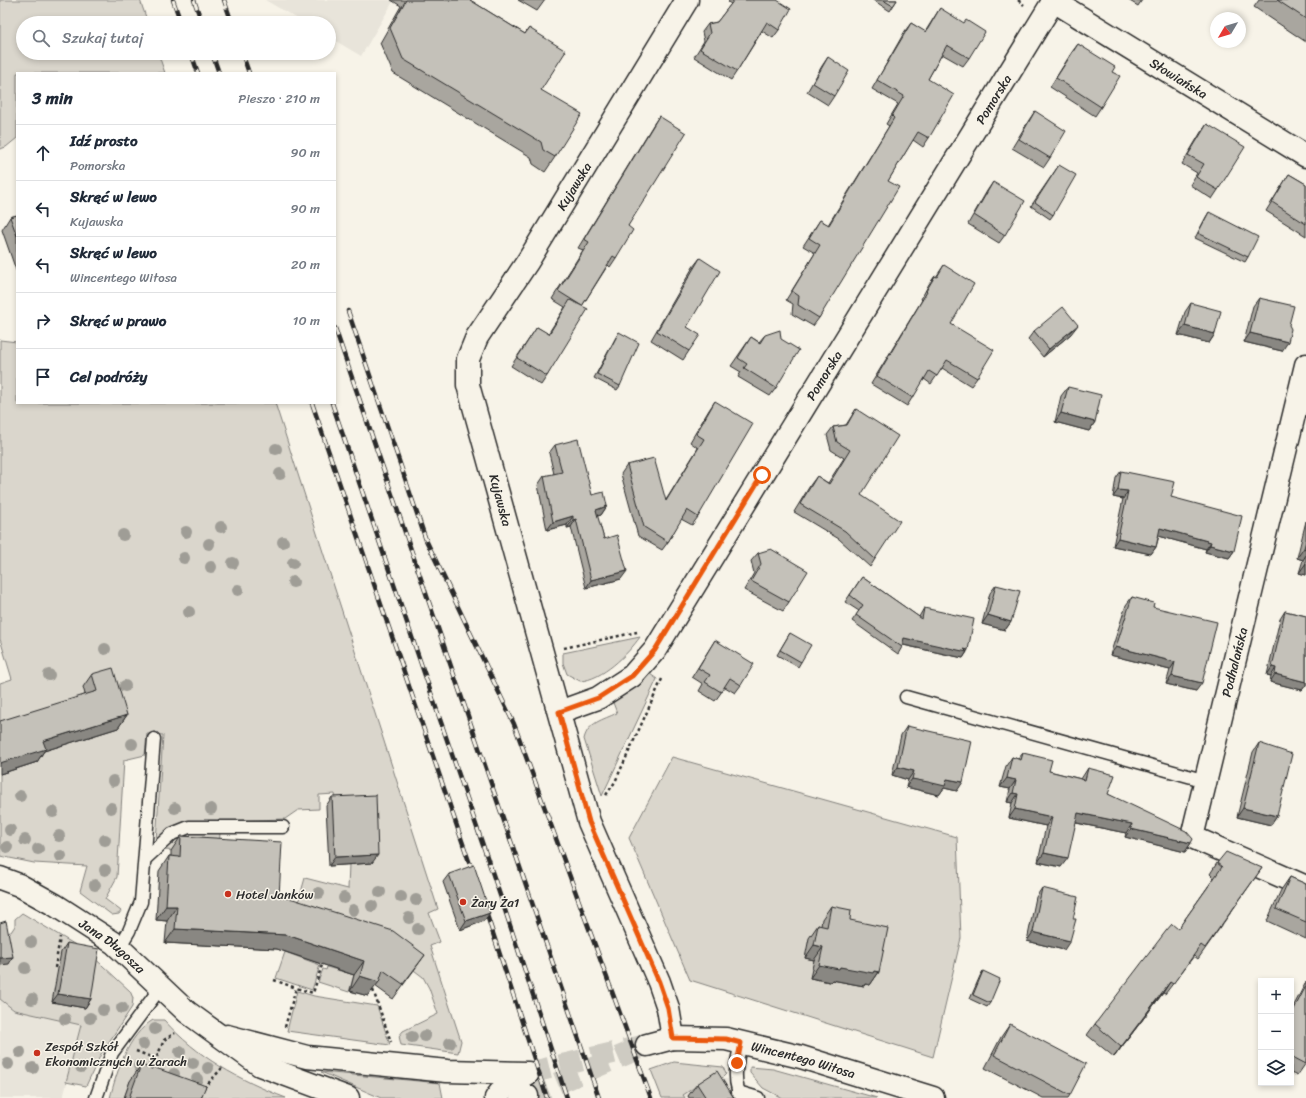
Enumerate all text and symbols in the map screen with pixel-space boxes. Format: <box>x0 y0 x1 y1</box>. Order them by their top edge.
north arrow <box>1210 12 1246 48</box>
search box <box>16 16 336 60</box>
text: Szukaj tutaj <box>62 25 143 51</box>
icon: search <box>30 27 52 49</box>
street label: Słowiańska <box>1145 52 1213 105</box>
street label: Pomorska <box>969 69 1018 129</box>
text: 3 min <box>32 83 73 113</box>
text: Pieszo · 210 m <box>238 87 320 110</box>
text: Idź prosto <box>70 128 138 154</box>
text: 90 m <box>290 141 320 164</box>
icon: ahead <box>32 142 54 164</box>
text: Pomorska <box>70 154 125 177</box>
street label: Kujawska <box>550 157 598 215</box>
text: Skręć w lewo <box>70 184 157 210</box>
text: 90 m <box>290 197 320 220</box>
icon: left <box>32 198 54 220</box>
text: Kujawska <box>70 210 123 233</box>
text: Skręć w lewo <box>70 240 157 266</box>
text: 20 m <box>291 253 320 276</box>
icon: left <box>32 254 54 276</box>
text: Wincentego Witosa <box>70 266 177 289</box>
text: Skręć w prawo <box>70 308 166 334</box>
text: 10 m <box>293 309 320 332</box>
icon: right <box>32 310 54 332</box>
street label: Pomorska <box>800 346 849 405</box>
text: Cel podróży <box>70 364 147 390</box>
icon: arrive <box>32 366 54 388</box>
route start <box>753 466 771 484</box>
street label: Kujawska <box>483 471 519 529</box>
street label: Podhalańska <box>1215 624 1254 700</box>
place label: Hotel Janków <box>236 883 313 906</box>
marker: Hotel Janków <box>223 889 233 899</box>
place label: Żary Ża1 <box>471 891 520 914</box>
marker: Żary Ża1 <box>458 897 468 907</box>
street label: Jana Długosza <box>73 912 151 980</box>
map controls <box>1258 978 1294 1086</box>
button: + <box>1258 978 1294 1014</box>
button: − <box>1258 1014 1294 1050</box>
street label: Wincentego Witosa <box>749 1034 859 1085</box>
place label: Zespół Szkół Ekonomicznych w Żarach <box>45 1035 187 1073</box>
marker: Zespół Szkół Ekonomicznych w Żarach <box>32 1048 42 1058</box>
button: layers <box>1258 1050 1294 1086</box>
route end <box>728 1054 746 1072</box>

